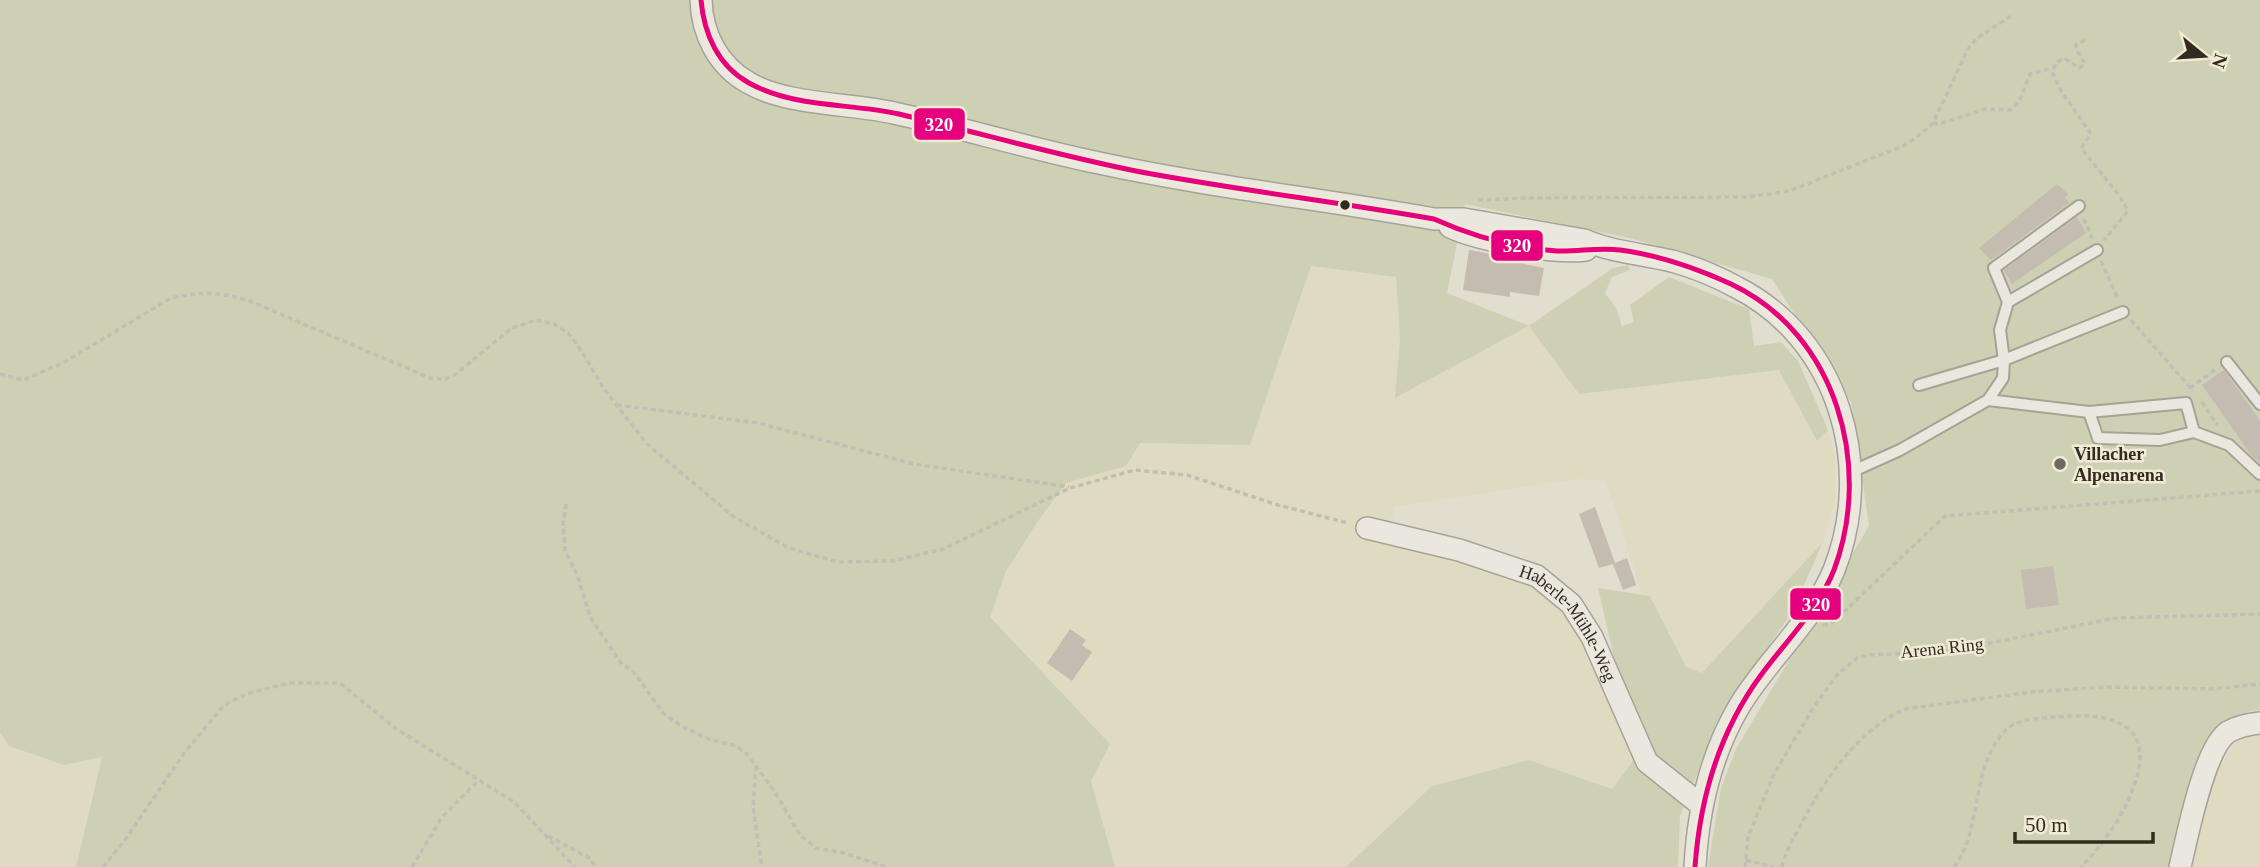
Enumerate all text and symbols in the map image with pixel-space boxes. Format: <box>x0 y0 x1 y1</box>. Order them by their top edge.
north arrow <box>2169 21 2239 91</box>
text: N <box>2208 51 2232 71</box>
line badge: 320 <box>913 107 966 141</box>
text: 320 <box>925 114 953 135</box>
unlabelled marker <box>1338 198 1352 212</box>
line badge: 320 <box>1490 229 1544 262</box>
text: 320 <box>1503 235 1531 256</box>
place label: Villacher Alpenarena <box>2074 444 2164 485</box>
marker: Villacher Alpenarena <box>2052 456 2068 472</box>
street label: Haberle-Mühle-Weg <box>1517 561 1620 684</box>
line badge: 320 <box>1789 587 1842 621</box>
text: 320 <box>1802 594 1830 615</box>
street label: Arena Ring <box>1899 634 1985 662</box>
scale bar <box>2015 800 2153 844</box>
text: 50 m <box>2025 813 2068 837</box>

